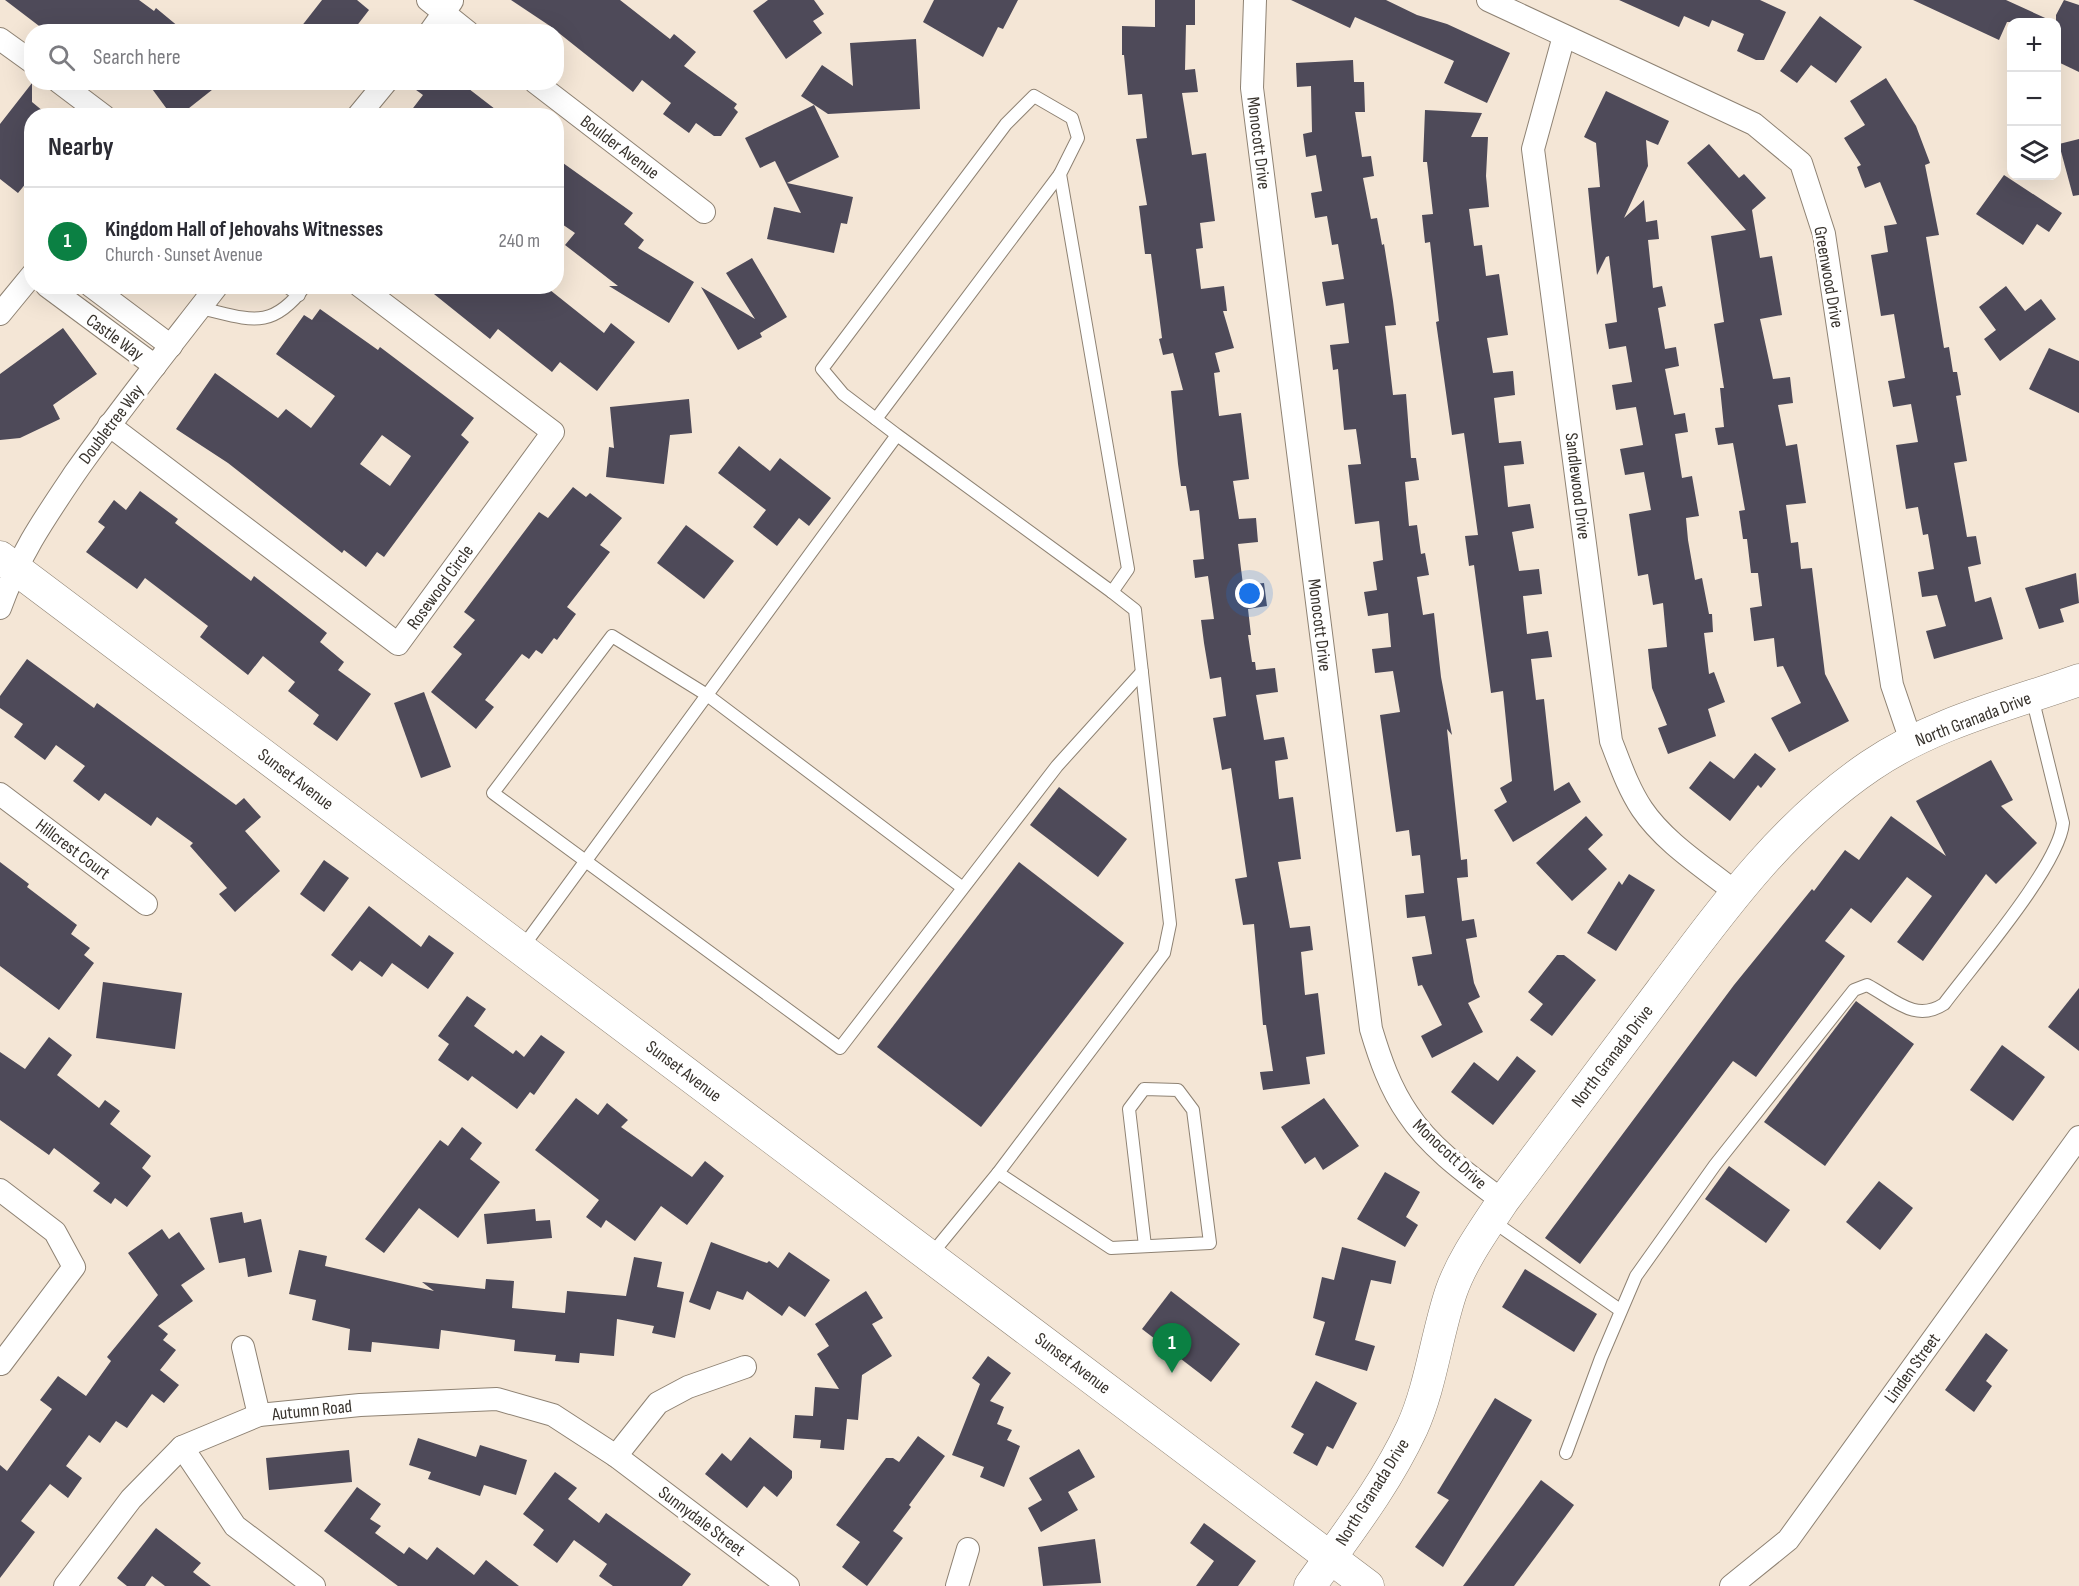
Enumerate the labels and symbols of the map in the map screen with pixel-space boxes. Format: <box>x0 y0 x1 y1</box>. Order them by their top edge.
street label: Monocott Drive <box>1242 96 1275 191</box>
street label: Boulder Avenue <box>576 111 663 184</box>
street label: Greenwood Drive <box>1809 225 1848 330</box>
street label: Castle Way <box>82 310 148 365</box>
street label: Doubletree Way <box>75 380 148 468</box>
street label: Sandlewood Drive <box>1561 432 1594 541</box>
street label: Rosewood Circle <box>403 541 478 634</box>
street label: Monocott Drive <box>1303 578 1336 673</box>
your location <box>1235 579 1264 608</box>
street label: North Granada Drive <box>1912 688 2034 751</box>
street label: Sunset Avenue <box>254 744 338 815</box>
street label: Hillcrest Court <box>31 815 114 884</box>
street label: North Granada Drive <box>1567 1001 1658 1111</box>
street label: Sunset Avenue <box>642 1036 726 1107</box>
street label: Monocott Drive <box>1408 1115 1491 1194</box>
pin: 1 <box>1152 1324 1192 1373</box>
street label: Sunset Avenue <box>1031 1328 1115 1399</box>
street label: Linden Street <box>1880 1329 1945 1407</box>
street label: Autumn Road <box>270 1396 353 1425</box>
street label: North Granada Drive <box>1331 1435 1414 1550</box>
street label: Sunnydale Street <box>654 1482 750 1561</box>

